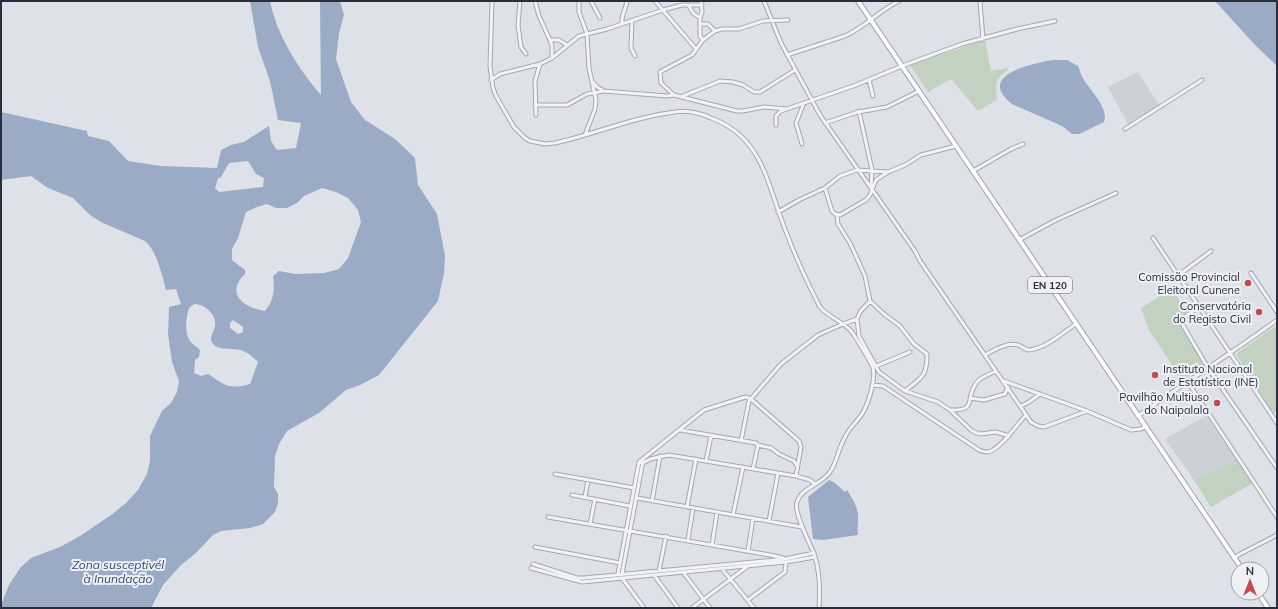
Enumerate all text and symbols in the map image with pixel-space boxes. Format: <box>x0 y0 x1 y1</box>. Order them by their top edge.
place label: Comissão Provincial Eleitoral Cunene <box>1138 270 1240 297</box>
road number: EN 120 <box>1028 277 1072 293</box>
marker: Comissão Provincial Eleitoral Cunene <box>1243 278 1253 288</box>
place label: Conservatória do Registo Civil <box>1173 299 1251 326</box>
marker: Conservatória do Registo Civil <box>1254 307 1264 317</box>
place label: Instituto Nacional de Estatística (INE) <box>1163 362 1258 389</box>
marker: Instituto Nacional de Estatística (INE) <box>1150 370 1160 380</box>
place label: Pavilhão Multiuso do Naipalala <box>1119 390 1209 417</box>
marker: Pavilhão Multiuso do Naipalala <box>1212 398 1222 408</box>
water label: Zona susceptivél à Inundação <box>72 557 164 586</box>
north arrow <box>1230 561 1270 601</box>
text: N <box>1246 564 1254 578</box>

